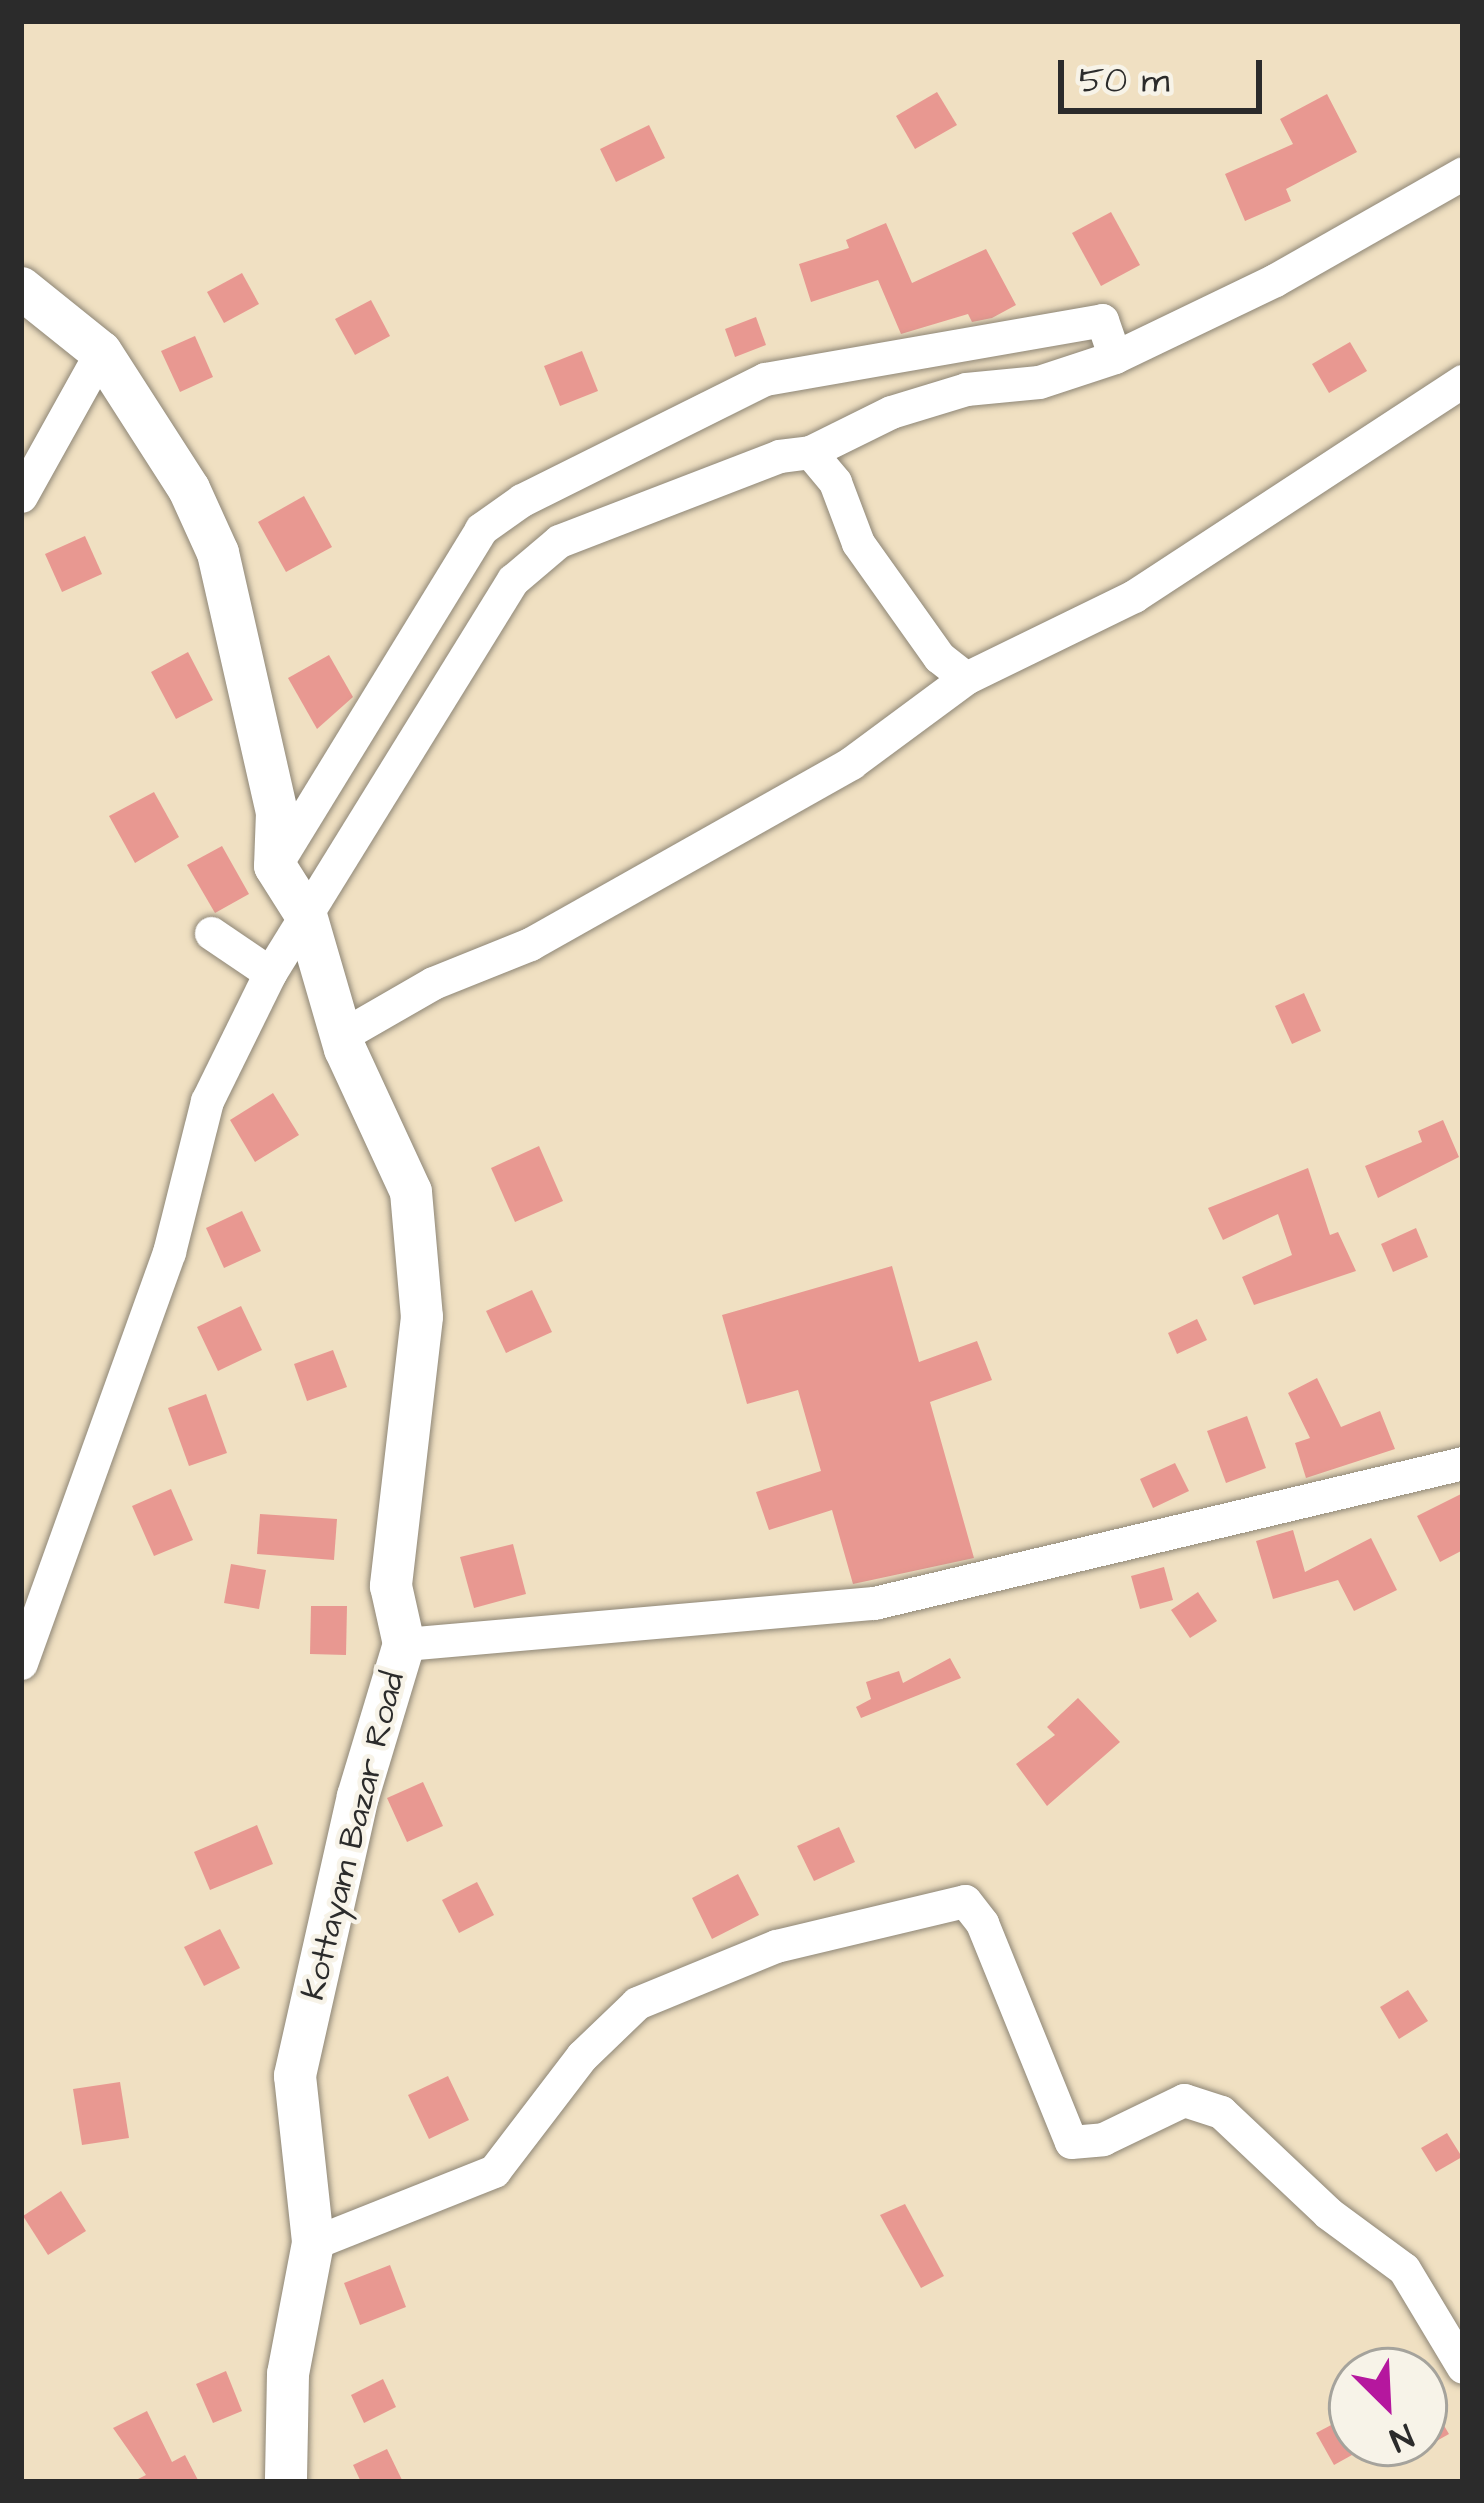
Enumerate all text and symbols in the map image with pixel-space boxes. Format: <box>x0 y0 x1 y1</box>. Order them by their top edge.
scale bar <box>1064 36 1268 110</box>
text: 50 m <box>1079 55 1170 106</box>
street label: Kottayam Bazar Road <box>294 1668 414 2004</box>
north arrow <box>1328 2347 1448 2467</box>
text: N <box>1383 2412 1420 2462</box>

